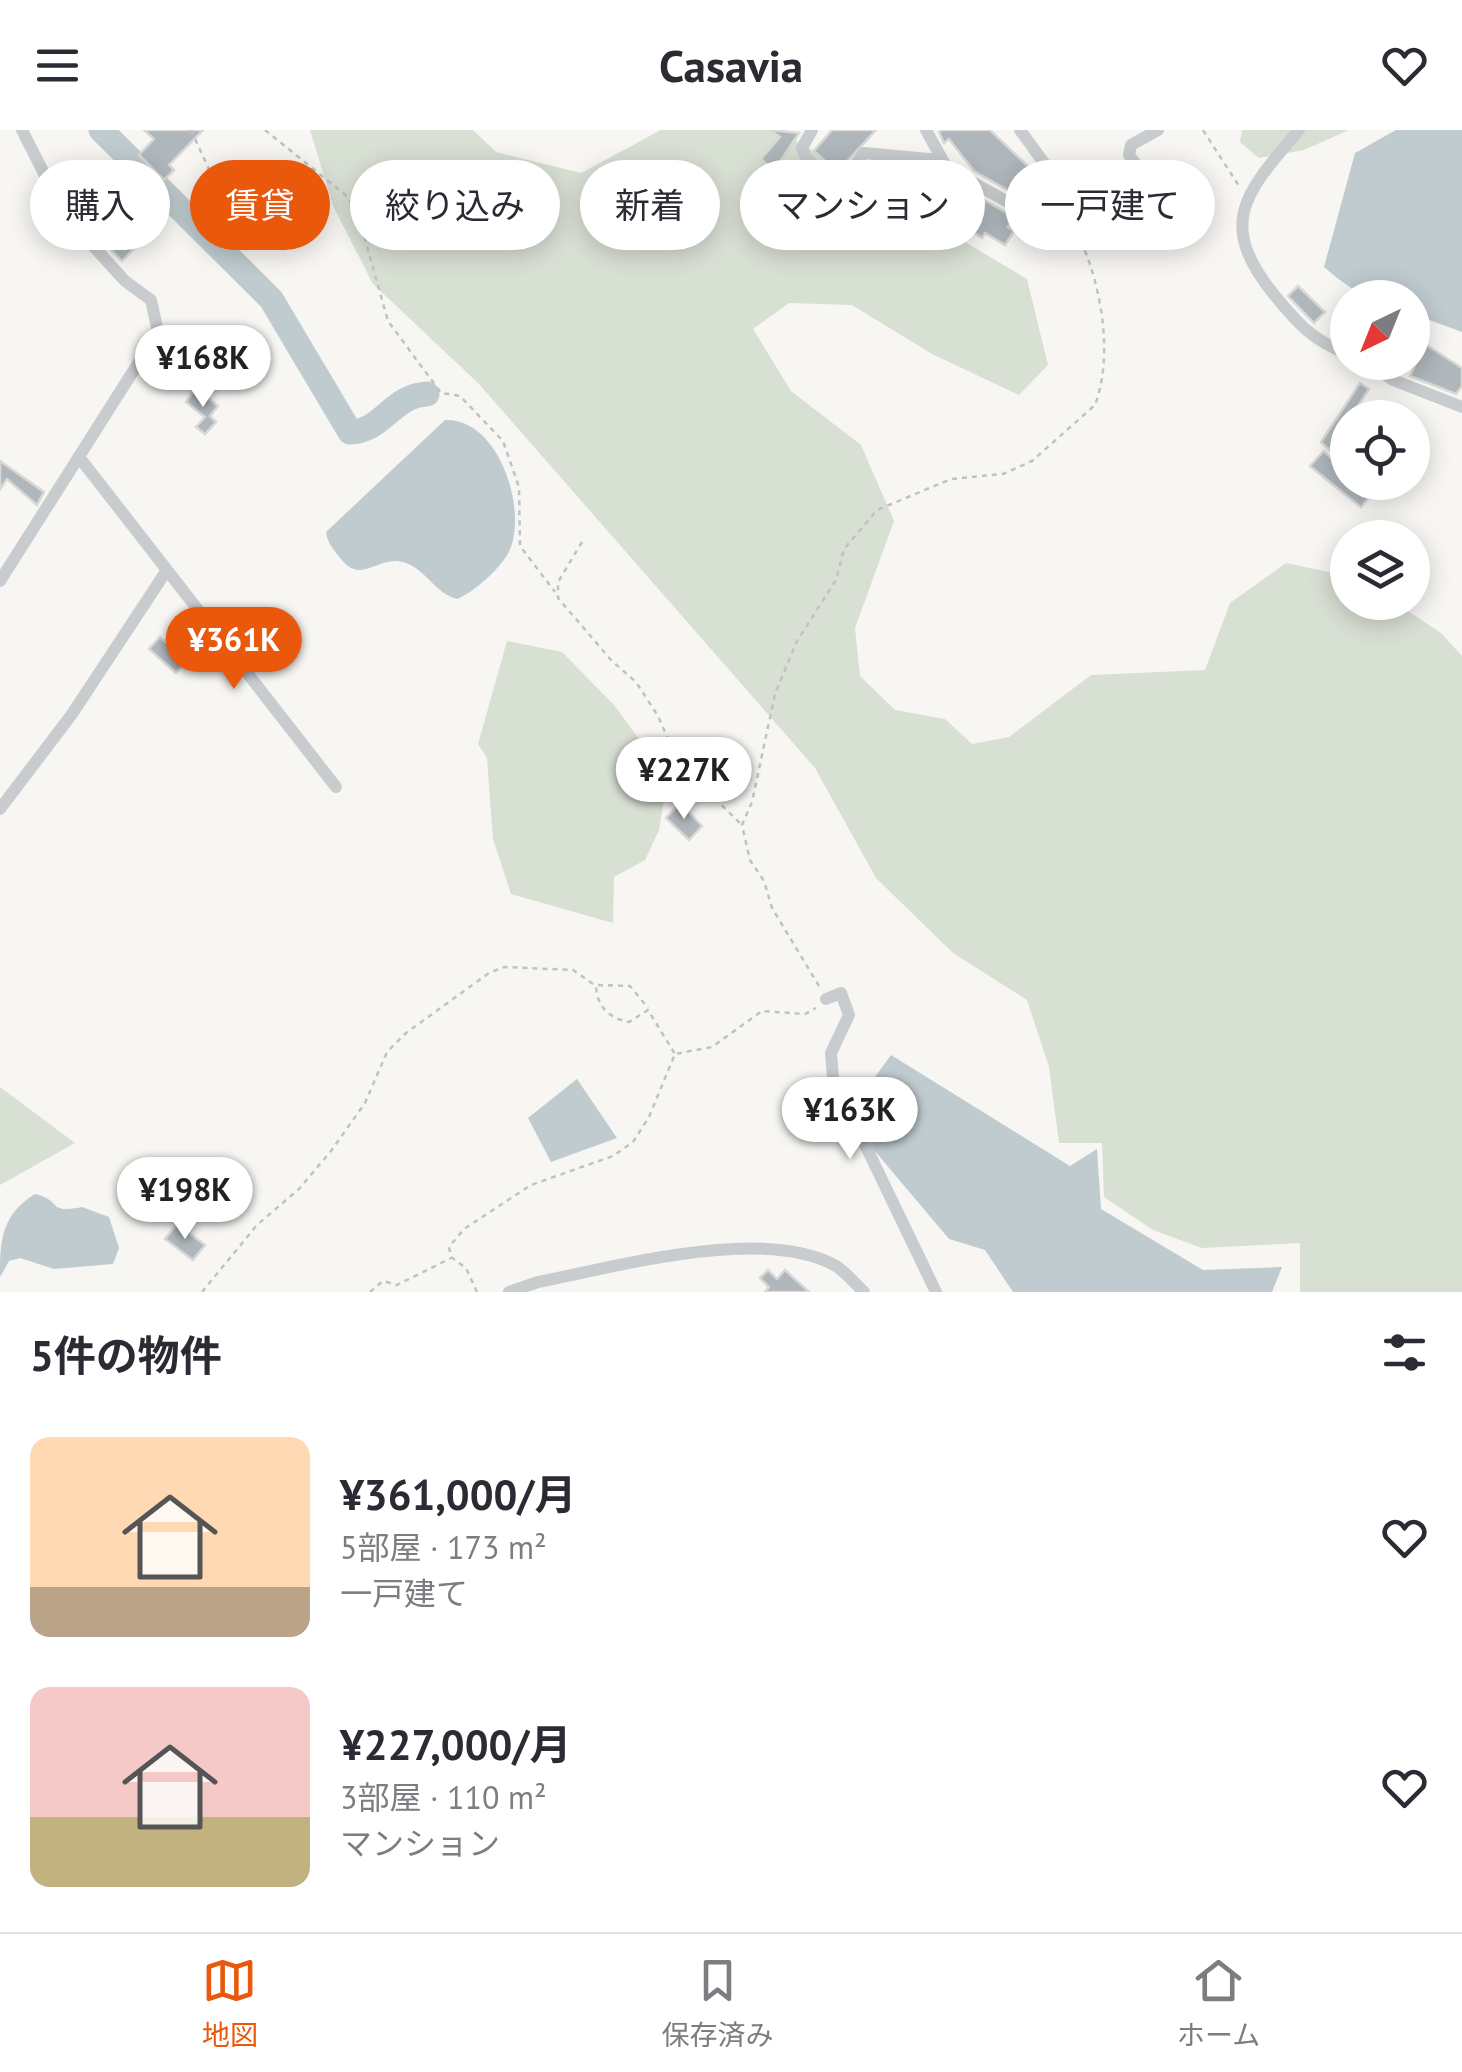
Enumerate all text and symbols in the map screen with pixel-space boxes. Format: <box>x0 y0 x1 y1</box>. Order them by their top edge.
text: Casavia <box>659 36 803 94</box>
icon: menu <box>30 38 85 93</box>
icon: heart <box>1377 38 1432 93</box>
chip: 購入 <box>30 160 170 250</box>
chip: 賃貸 <box>190 160 330 250</box>
chip: 絞り込み <box>350 160 560 250</box>
chip: 新着 <box>580 160 720 250</box>
chip: マンション <box>740 160 985 250</box>
chip: 一戸建て <box>1005 160 1215 250</box>
north arrow <box>1330 280 1430 380</box>
map controls <box>1330 280 1430 620</box>
pin: ¥168K <box>133 325 273 410</box>
text: ¥168K <box>157 336 249 378</box>
button: locate <box>1330 400 1430 500</box>
button: layers <box>1330 520 1430 620</box>
pin: ¥361K <box>164 607 304 692</box>
text: ¥361K <box>188 618 280 660</box>
pin: ¥227K <box>614 737 754 822</box>
text: ¥227K <box>638 748 730 790</box>
pin: ¥163K <box>780 1077 920 1162</box>
text: ¥163K <box>804 1088 896 1130</box>
pin: ¥198K <box>115 1157 255 1242</box>
text: ¥198K <box>139 1168 231 1210</box>
icon: filters <box>1377 1325 1432 1380</box>
text: 5件の物件 <box>30 1328 222 1383</box>
text: ¥361,000/月 <box>340 1467 576 1522</box>
icon: home <box>110 1477 230 1597</box>
icon: heart <box>1377 1510 1432 1565</box>
text: 5部屋 · 173 m² <box>340 1526 547 1568</box>
text: 一戸建て <box>340 1572 468 1614</box>
text: ¥227,000/月 <box>340 1717 571 1772</box>
icon: home <box>110 1727 230 1847</box>
icon: heart <box>1377 1760 1432 1815</box>
text: 3部屋 · 110 m² <box>340 1776 547 1818</box>
text: マンション <box>340 1822 500 1864</box>
tab: 地図 <box>202 1953 258 2053</box>
tab: 保存済み <box>661 1953 773 2053</box>
tab: ホーム <box>1177 1953 1260 2053</box>

